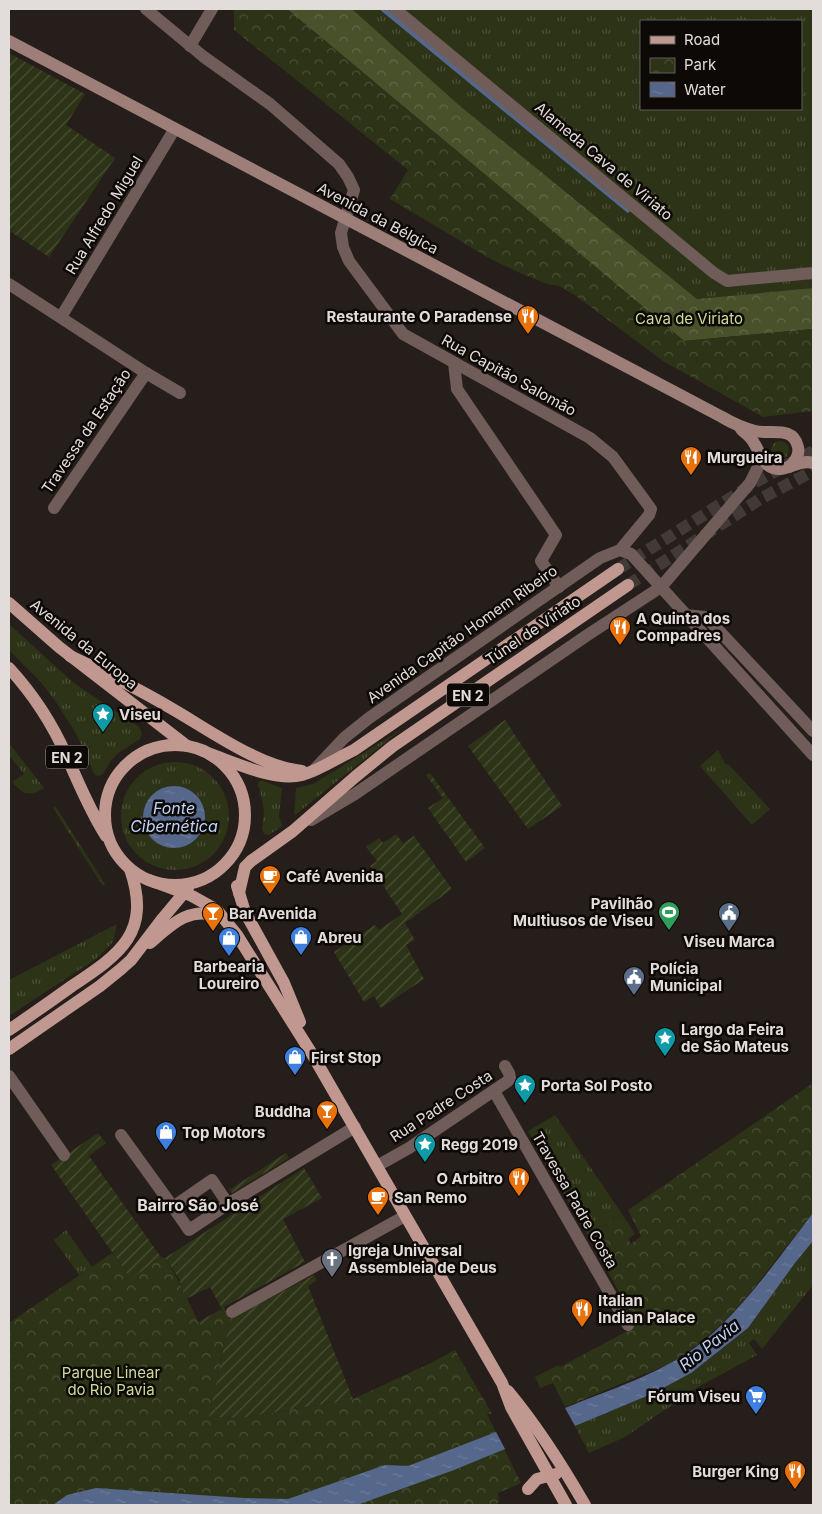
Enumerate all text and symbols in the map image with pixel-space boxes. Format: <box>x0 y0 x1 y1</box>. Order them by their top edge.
legend <box>640 20 802 110</box>
text: Road <box>684 30 720 49</box>
text: Park <box>684 55 717 74</box>
text: Water <box>684 80 726 99</box>
street label: Alameda Cava de Viriato <box>531 98 677 224</box>
street label: Rua Alfredo Miguel <box>61 152 147 278</box>
street label: Avenida da Bélgica <box>314 178 442 258</box>
restaurant icon: Restaurante O Paradense <box>516 304 540 335</box>
place label: Restaurante O Paradense <box>327 307 512 326</box>
park label: Cava de Viriato <box>635 309 743 328</box>
street label: Rua Capitão Salomão <box>438 330 580 420</box>
street label: Travessa da Estação <box>37 365 135 497</box>
restaurant icon: Murgueira <box>679 445 703 476</box>
place label: Murgueira <box>707 448 782 467</box>
street label: Avenida Capitão Homem Ribeiro <box>363 561 561 707</box>
street label: Túnel de Viriato <box>482 591 584 669</box>
street label: Avenida da Europa <box>27 595 141 693</box>
place label: A Quinta dos Compadres <box>636 609 730 645</box>
restaurant icon: A Quinta dos Compadres <box>608 615 632 646</box>
road number: EN 2 <box>447 684 489 706</box>
place icon: Viseu <box>91 702 115 733</box>
place label: Viseu <box>119 705 161 724</box>
road number: EN 2 <box>46 746 88 769</box>
water label: Fonte Cibernética <box>130 798 218 836</box>
cafe icon: Café Avenida <box>258 864 282 895</box>
place label: Café Avenida <box>286 867 383 886</box>
place label: Pavilhão Multiusos de Viseu <box>513 894 653 930</box>
sports icon: Pavilhão Multiusos de Viseu <box>657 900 681 931</box>
bar icon: Bar Avenida <box>201 901 225 932</box>
public building icon: Viseu Marca <box>717 901 741 932</box>
place label: Bar Avenida <box>229 904 317 923</box>
shop icon: Abreu <box>289 925 313 956</box>
shop icon: Barbearia Loureiro <box>217 926 241 957</box>
place label: Abreu <box>317 928 362 947</box>
place label: Viseu Marca <box>683 932 775 951</box>
place label: Barbearia Loureiro <box>193 957 265 993</box>
place label: Polícia Municipal <box>650 959 722 995</box>
public building icon: Polícia Municipal <box>622 965 646 996</box>
place label: Largo da Feira de São Mateus <box>681 1020 789 1056</box>
place icon: Largo da Feira de São Mateus <box>653 1026 677 1057</box>
shop icon: First Stop <box>283 1045 307 1076</box>
place label: First Stop <box>311 1048 381 1067</box>
street label: Rua Padre Costa <box>386 1066 496 1146</box>
place icon: Porta Sol Posto <box>513 1073 537 1104</box>
place label: Porta Sol Posto <box>541 1076 652 1095</box>
bar icon: Buddha <box>315 1099 339 1130</box>
place label: Buddha <box>255 1102 311 1121</box>
shop icon: Top Motors <box>154 1120 178 1151</box>
place label: Top Motors <box>182 1123 265 1142</box>
street label: Travessa Padre Costa <box>528 1128 622 1272</box>
place icon: Regg 2019 <box>413 1132 437 1163</box>
place label: Regg 2019 <box>441 1135 518 1154</box>
restaurant icon: O Arbitro <box>507 1166 531 1197</box>
place label: O Arbitro <box>436 1169 503 1188</box>
cafe icon: San Remo <box>366 1185 390 1216</box>
place label: San Remo <box>394 1188 467 1207</box>
district label: Bairro São José <box>137 1195 259 1215</box>
place label: Igreja Universal Assembleia de Deus <box>348 1241 497 1277</box>
church icon: Igreja Universal Assembleia de Deus <box>320 1247 344 1278</box>
place label: Italian Indian Palace <box>598 1291 696 1327</box>
restaurant icon: Italian Indian Palace <box>570 1297 594 1328</box>
water label: Rio Pavia <box>675 1315 743 1375</box>
park label: Parque Linear do Rio Pavia <box>62 1363 161 1399</box>
supermarket icon: Fórum Viseu <box>744 1384 768 1415</box>
place label: Fórum Viseu <box>648 1387 740 1406</box>
restaurant icon: Burger King <box>783 1459 807 1490</box>
place label: Burger King <box>692 1462 779 1481</box>

